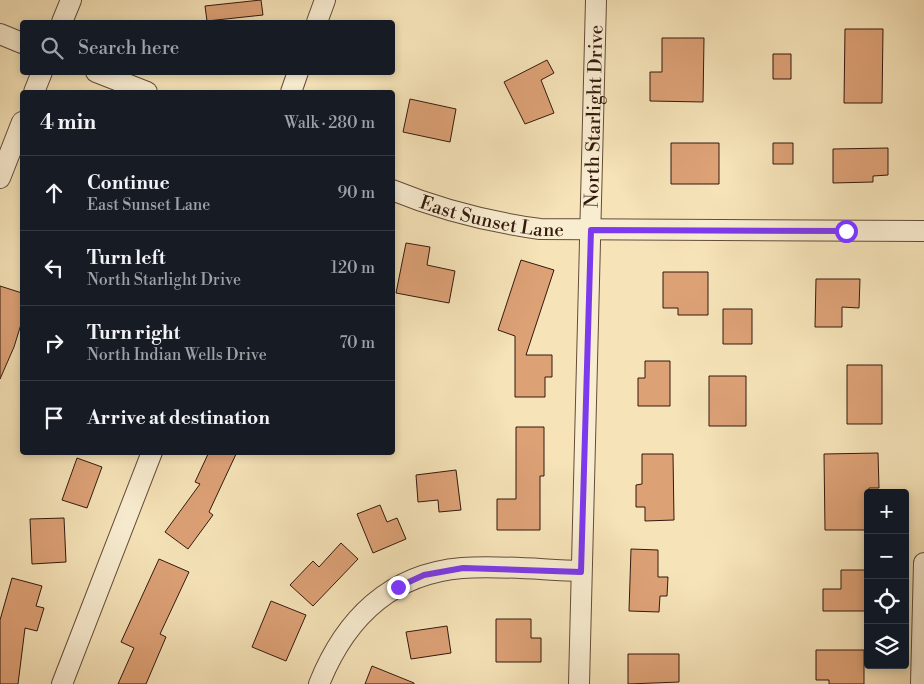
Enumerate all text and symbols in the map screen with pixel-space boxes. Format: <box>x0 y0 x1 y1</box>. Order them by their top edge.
search box <box>20 20 395 75</box>
street label: North Starlight Drive <box>580 24 608 208</box>
icon: search <box>38 34 66 62</box>
text: Search here <box>78 36 179 60</box>
text: 4 min <box>40 110 96 136</box>
text: Walk · 280 m <box>284 113 375 133</box>
text: Continue <box>87 171 170 195</box>
icon: ahead <box>40 179 68 207</box>
text: 90 m <box>337 183 375 203</box>
street label: East Sunset Lane <box>417 190 564 242</box>
text: East Sunset Lane <box>87 195 210 215</box>
route start <box>835 220 858 243</box>
text: Turn left <box>87 246 166 270</box>
icon: left <box>40 254 68 282</box>
text: 120 m <box>331 258 375 278</box>
text: North Starlight Drive <box>87 270 241 290</box>
text: Turn right <box>87 321 180 345</box>
icon: right <box>40 329 68 357</box>
text: 70 m <box>339 333 375 353</box>
text: North Indian Wells Drive <box>87 345 267 365</box>
icon: arrive <box>40 404 68 432</box>
text: Arrive at destination <box>87 406 270 430</box>
map controls <box>864 489 909 669</box>
button: + <box>864 489 909 534</box>
button: − <box>864 534 909 579</box>
route end <box>387 576 410 599</box>
button: locate <box>864 579 909 624</box>
button: layers <box>864 624 909 669</box>

